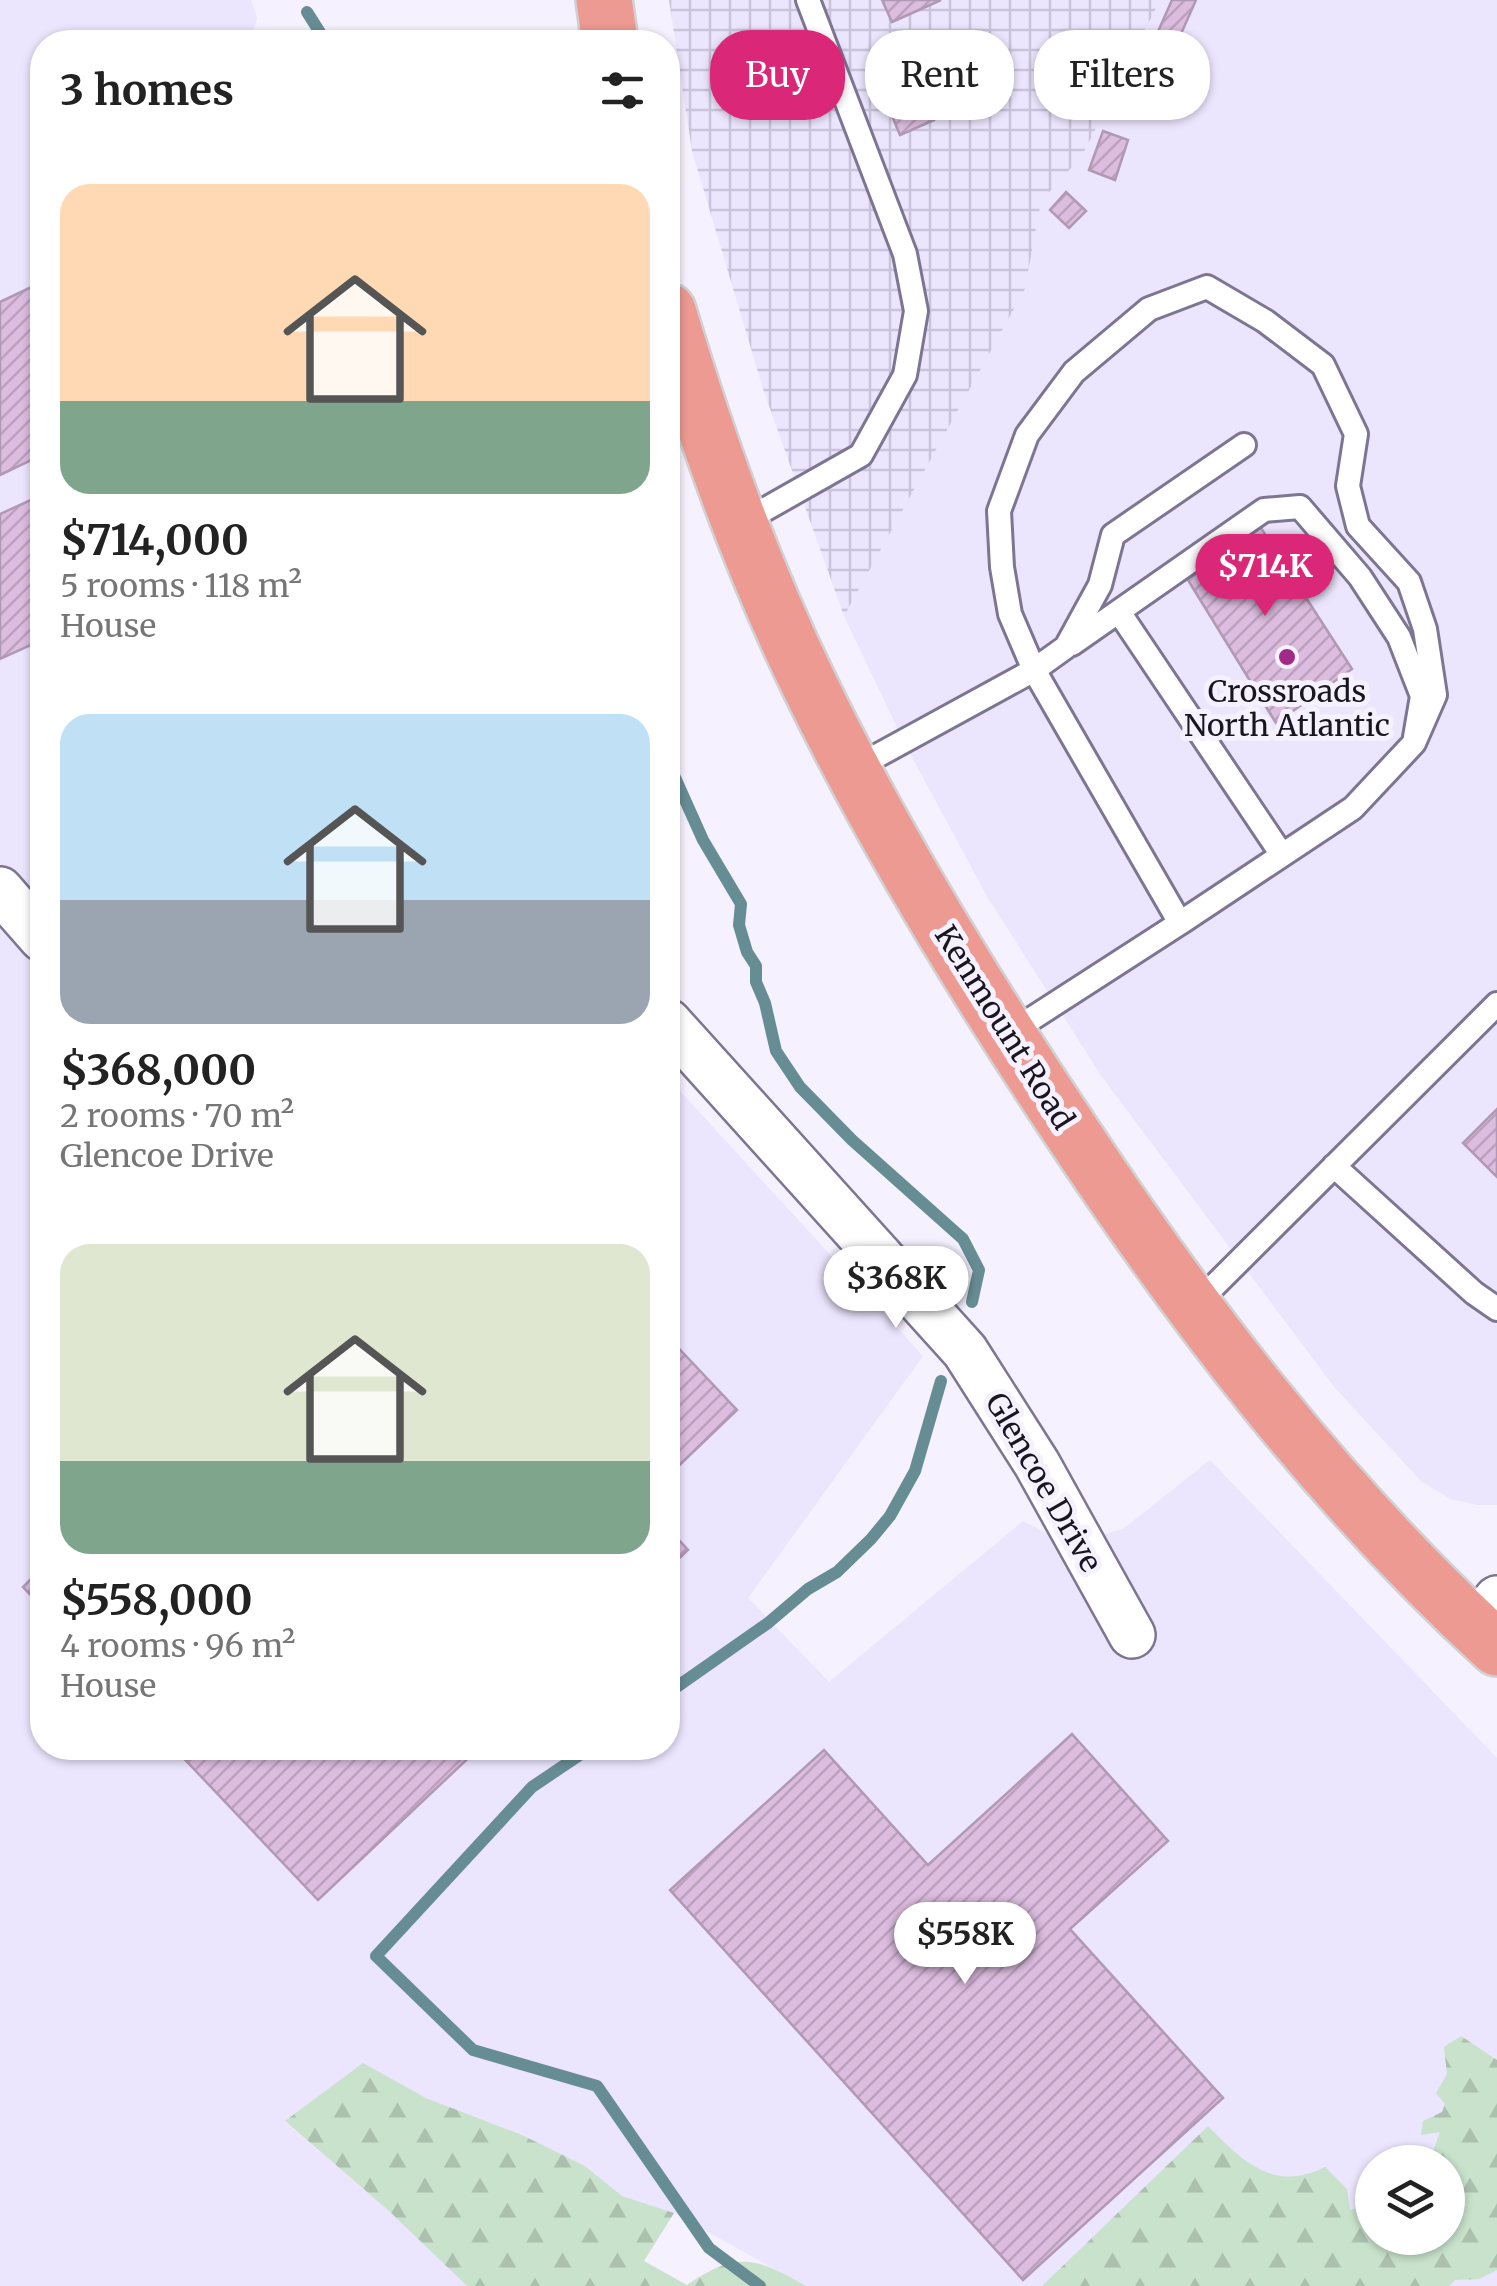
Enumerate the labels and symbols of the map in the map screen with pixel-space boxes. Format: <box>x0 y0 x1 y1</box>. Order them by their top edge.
pin: $714K <box>1195 534 1335 619</box>
marker: Crossroads North Atlantic <box>1276 646 1298 668</box>
place label: Crossroads North Atlantic <box>1184 672 1390 744</box>
street label: Kenmount Road <box>927 918 1083 1136</box>
pin: $368K <box>826 1246 966 1331</box>
street label: Glencoe Drive <box>977 1386 1111 1578</box>
pin: $558K <box>895 1902 1035 1987</box>

